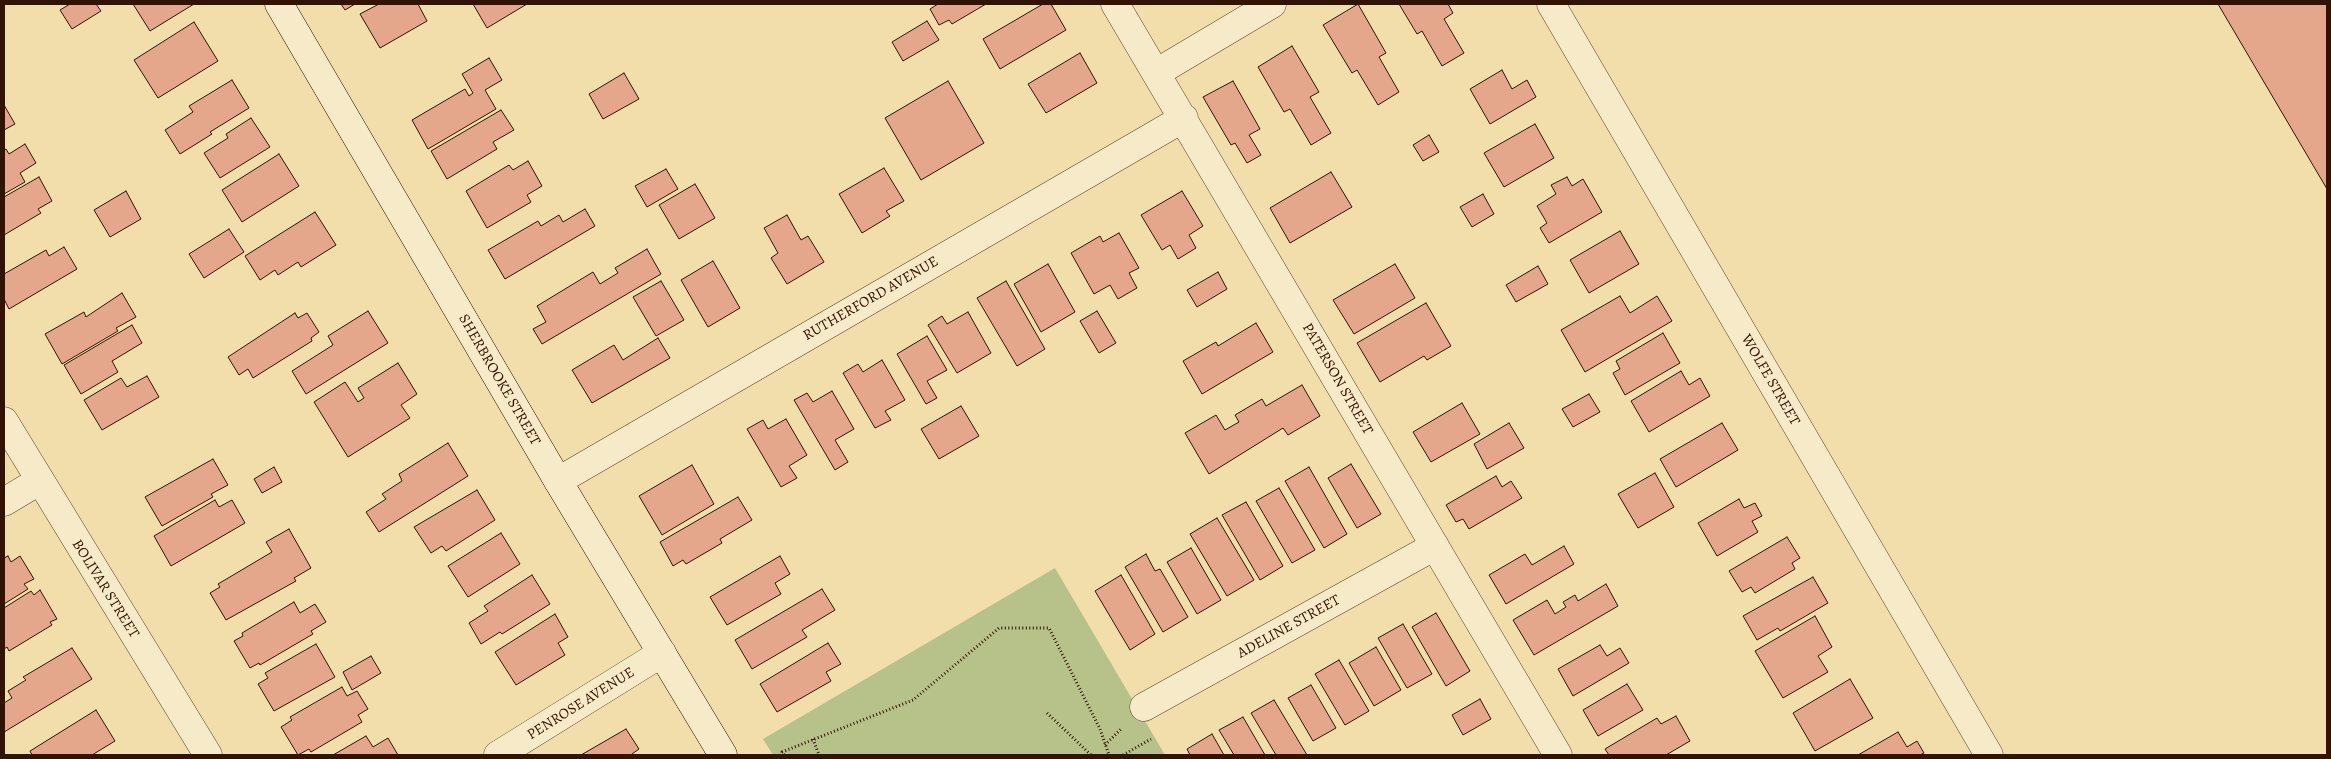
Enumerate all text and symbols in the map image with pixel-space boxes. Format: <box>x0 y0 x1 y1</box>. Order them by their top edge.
street label: RUTHERFORD AVENUE <box>800 253 942 345</box>
street label: SHERBROOKE STREET <box>454 311 544 449</box>
street label: PATERSON STREET <box>1298 320 1376 438</box>
street label: WOLFE STREET <box>1737 331 1803 429</box>
street label: BOLIVAR STREET <box>68 536 142 642</box>
street label: ADELINE STREET <box>1234 591 1344 663</box>
street label: PENROSE AVENUE <box>524 664 638 744</box>

